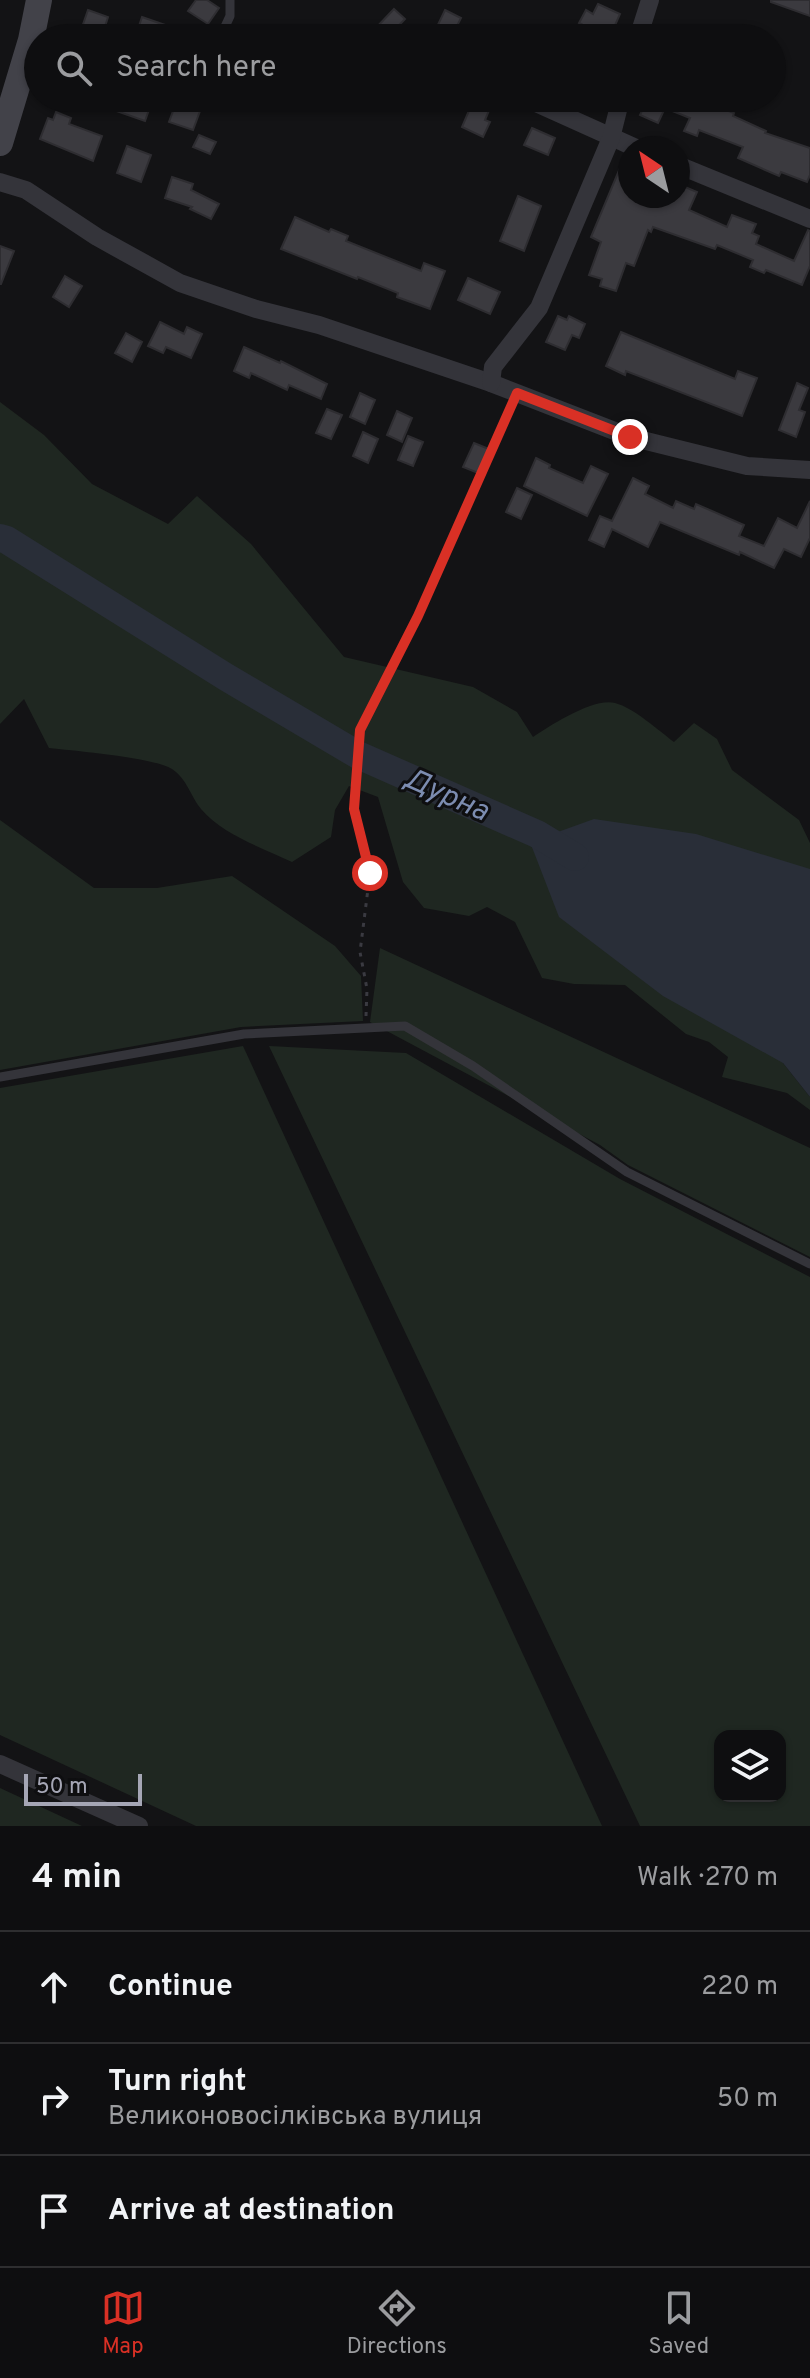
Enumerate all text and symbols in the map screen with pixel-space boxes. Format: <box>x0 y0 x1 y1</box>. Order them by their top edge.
search box <box>24 24 786 112</box>
icon: search <box>52 46 96 90</box>
text: Search here <box>116 50 276 87</box>
north arrow <box>618 136 690 208</box>
route end <box>612 419 648 455</box>
water label: Дурна <box>398 761 494 831</box>
route start <box>352 855 388 891</box>
map controls <box>714 1730 786 1802</box>
button: layers <box>714 1730 786 1802</box>
scale bar <box>24 1770 142 1806</box>
text: 50 m <box>36 1774 88 1801</box>
text: 4 min <box>32 1857 122 1900</box>
text: Walk · 270 m <box>637 1862 778 1895</box>
icon: ahead <box>32 1965 76 2009</box>
text: Continue <box>108 1969 233 2006</box>
text: 220 m <box>701 1971 778 2004</box>
text: Turn right <box>108 2064 246 2101</box>
icon: right <box>32 2077 76 2121</box>
text: 50 m <box>717 2083 778 2116</box>
text: Великоновосілківська вулиця <box>108 2101 482 2134</box>
icon: arrive <box>32 2189 76 2233</box>
text: Arrive at destination <box>108 2193 394 2230</box>
tab: Map <box>101 2286 145 2361</box>
tab: Directions <box>347 2286 447 2361</box>
tab: Saved <box>649 2286 709 2361</box>

